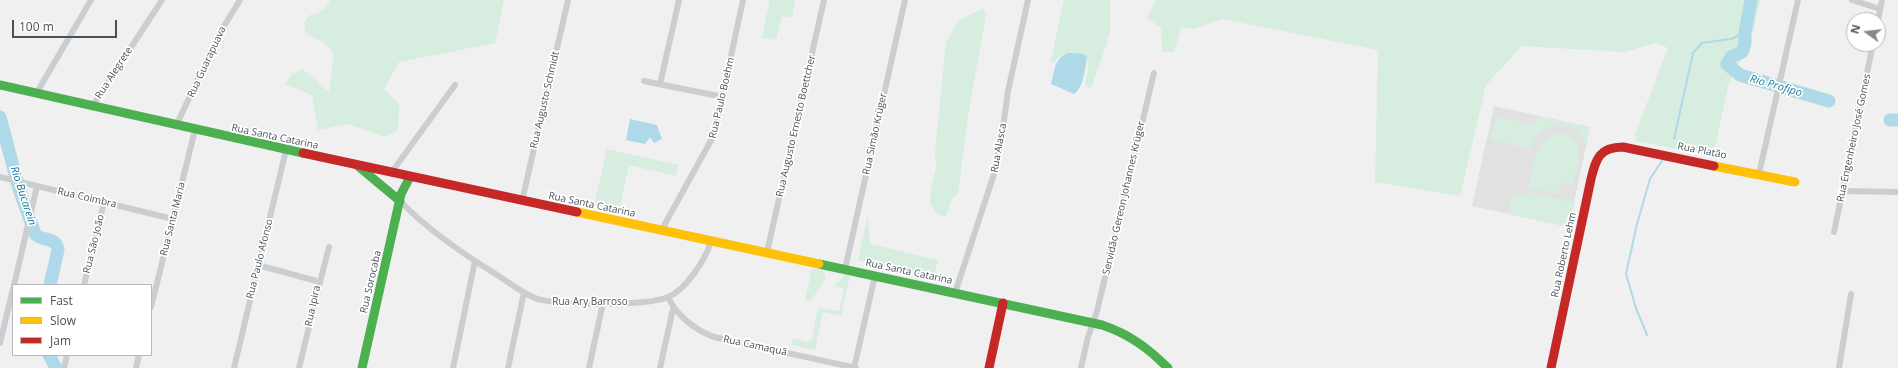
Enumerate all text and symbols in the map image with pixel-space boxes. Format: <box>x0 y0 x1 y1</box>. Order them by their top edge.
scale bar <box>14 12 119 38</box>
north arrow <box>1846 12 1886 52</box>
text: 100 m <box>19 18 54 35</box>
text: N <box>1846 23 1863 35</box>
street label: Rua Guarapuava <box>185 24 229 100</box>
street label: Rua Alegrete <box>93 45 135 101</box>
street label: Rua Augusto Schmidt <box>528 50 562 150</box>
street label: Rua Augusto Ernesto Boettcher <box>774 54 818 198</box>
street label: Rua Paulo Boehm <box>707 56 737 140</box>
water label: Rio Profipo <box>1748 72 1804 100</box>
street label: Rua Engenheiro José Gomes <box>1835 73 1873 203</box>
street label: Rua Simão Krüger <box>860 92 890 176</box>
street label: Servidão Gereon Johannes Krüger <box>1100 120 1148 276</box>
street label: Rua Santa Catarina <box>230 122 320 152</box>
street label: Rua Alasca <box>989 122 1009 174</box>
street label: Rua Platão <box>1676 140 1728 162</box>
water label: Rio Bucarein <box>7 165 39 227</box>
street label: Rua Santa Maria <box>158 181 188 257</box>
street label: Rua Coimbra <box>56 185 118 211</box>
street label: Rua Santa Catarina <box>547 190 637 220</box>
street label: Rua Roberto Lehm <box>1549 211 1579 299</box>
street label: Rua São João <box>81 213 107 275</box>
street label: Rua Paulo Afonso <box>244 218 276 300</box>
street label: Rua Sorocaba <box>358 249 384 315</box>
street label: Rua Santa Catarina <box>864 257 954 287</box>
legend <box>12 284 152 356</box>
street label: Rua Ipira <box>303 284 323 328</box>
text: Fast <box>50 292 73 309</box>
street label: Rua Ary Barroso <box>552 296 628 308</box>
text: Slow <box>50 312 76 329</box>
text: Jam <box>50 332 71 349</box>
street label: Rua Camaquã <box>722 333 788 359</box>

